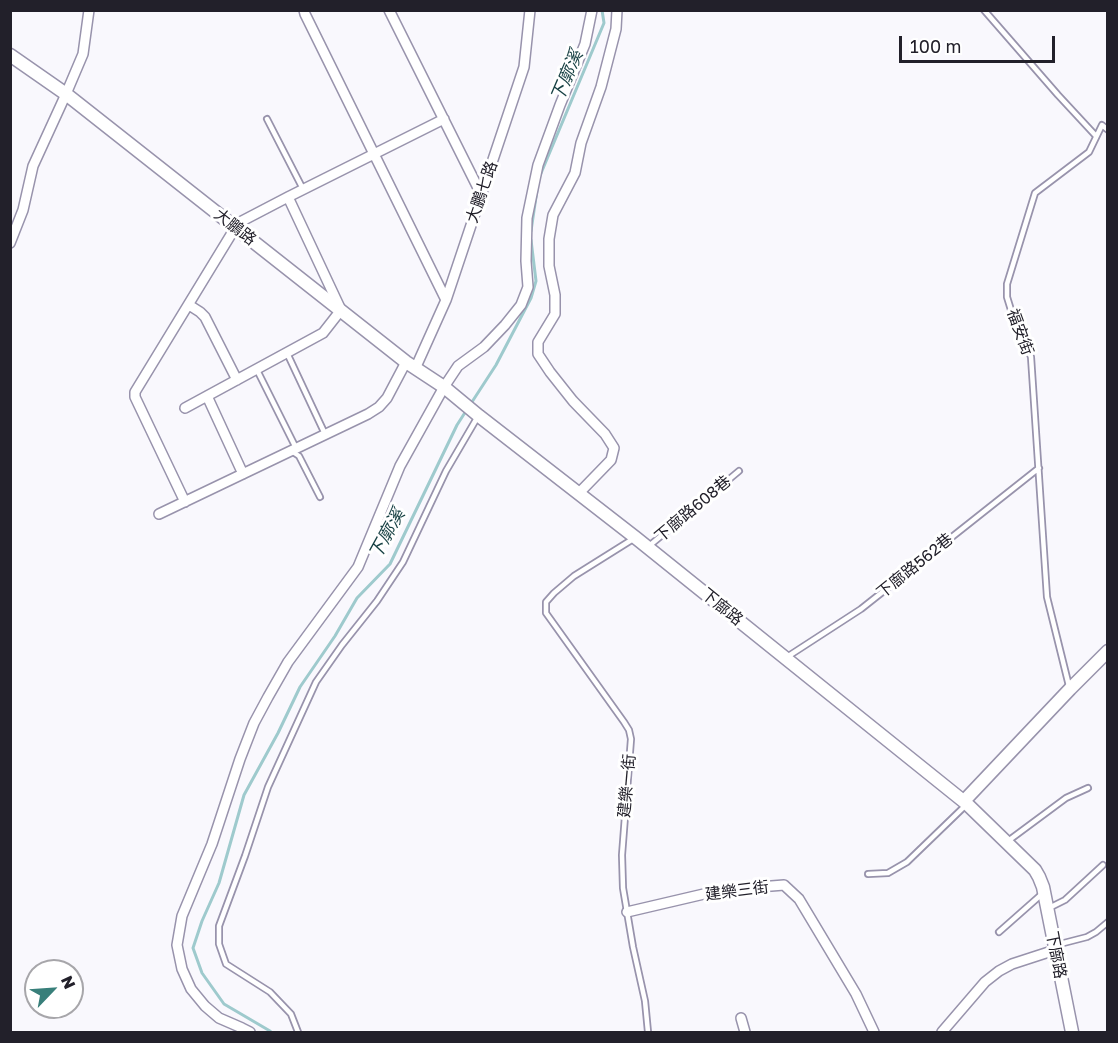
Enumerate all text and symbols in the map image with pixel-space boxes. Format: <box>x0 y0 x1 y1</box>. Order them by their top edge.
scale bar <box>902 24 1058 62</box>
text: 100 m <box>910 35 961 57</box>
water label: 下廓溪 <box>547 47 587 105</box>
street label: 大鵬七路 <box>463 159 501 225</box>
street label: 大鵬路 <box>210 205 260 249</box>
street label: 福安街 <box>1003 306 1037 358</box>
street label: 下廍路608巷 <box>651 472 735 546</box>
water label: 下廓溪 <box>364 505 410 563</box>
street label: 下廍路562巷 <box>873 530 957 602</box>
street label: 下廍路 <box>697 584 747 630</box>
street label: 建樂一街 <box>615 753 639 819</box>
street label: 建樂三街 <box>704 878 770 904</box>
street label: 下廍路 <box>1042 930 1070 980</box>
north arrow <box>24 959 84 1019</box>
text: N <box>57 972 80 992</box>

